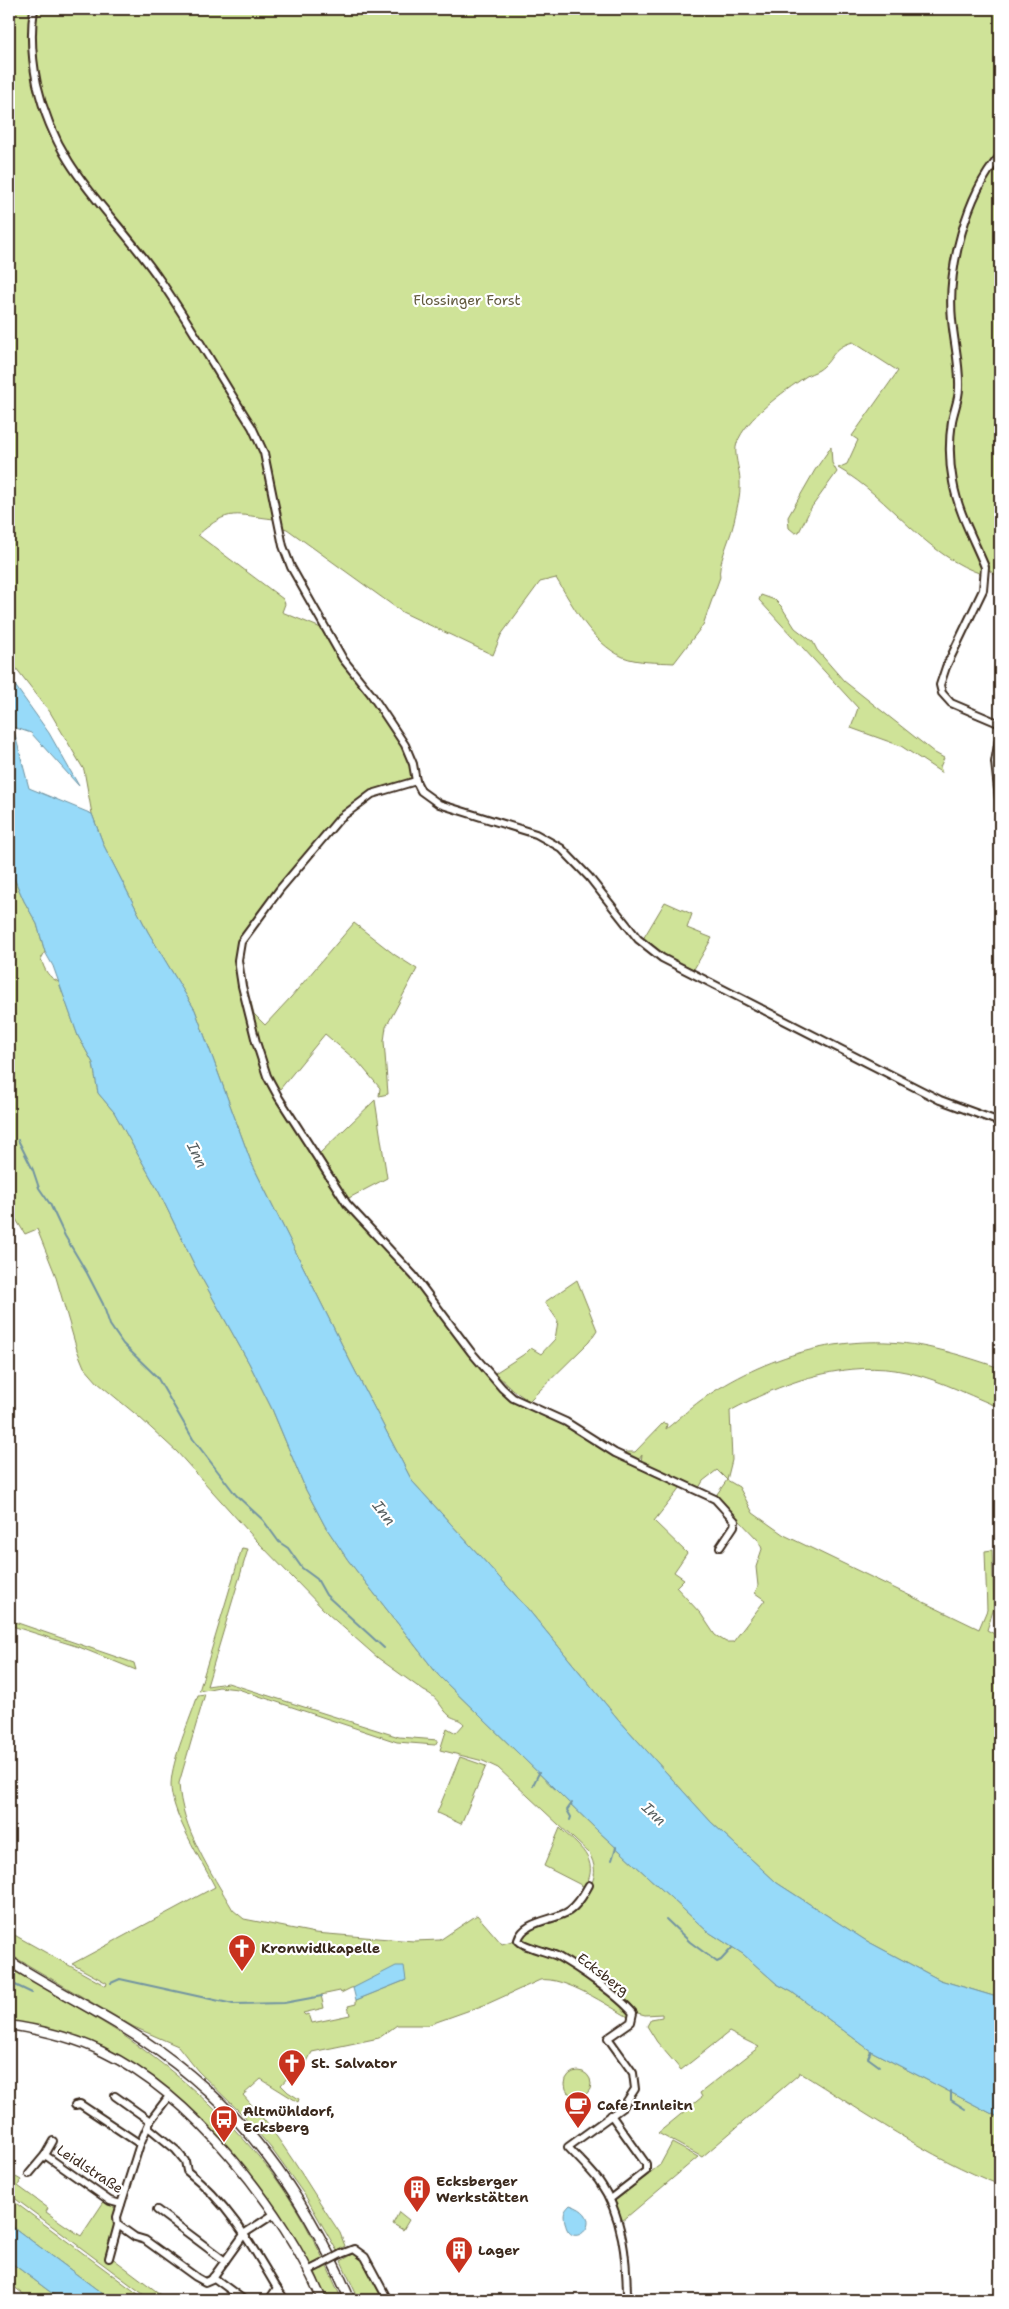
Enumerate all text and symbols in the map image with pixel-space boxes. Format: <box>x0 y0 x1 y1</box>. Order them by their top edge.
park label: Flossinger Forst <box>413 291 521 309</box>
water label: Inn <box>182 1138 212 1171</box>
water label: Inn <box>367 1496 400 1530</box>
water label: Inn <box>637 1797 670 1830</box>
church icon: Kronwidlkapelle <box>227 1933 257 1972</box>
place label: Kronwidlkapelle <box>261 1939 380 1957</box>
street label: Ecksberg <box>574 1949 632 1999</box>
church icon: St. Salvator <box>277 2048 307 2087</box>
place label: St. Salvator <box>311 2054 398 2072</box>
cafe icon: Cafe Innleitn <box>563 2090 593 2129</box>
place label: Cafe Innleitn <box>597 2096 693 2114</box>
place label: Altmühldorf, Ecksberg <box>243 2102 335 2136</box>
bus stop icon: Altmühldorf, Ecksberg <box>209 2104 239 2143</box>
street label: Leidlstraße <box>53 2141 127 2197</box>
place label: Ecksberger Werkstätten <box>436 2172 529 2206</box>
building icon: Ecksberger Werkstätten <box>402 2174 432 2213</box>
building icon: Lager <box>444 2235 474 2274</box>
place label: Lager <box>478 2241 520 2259</box>

